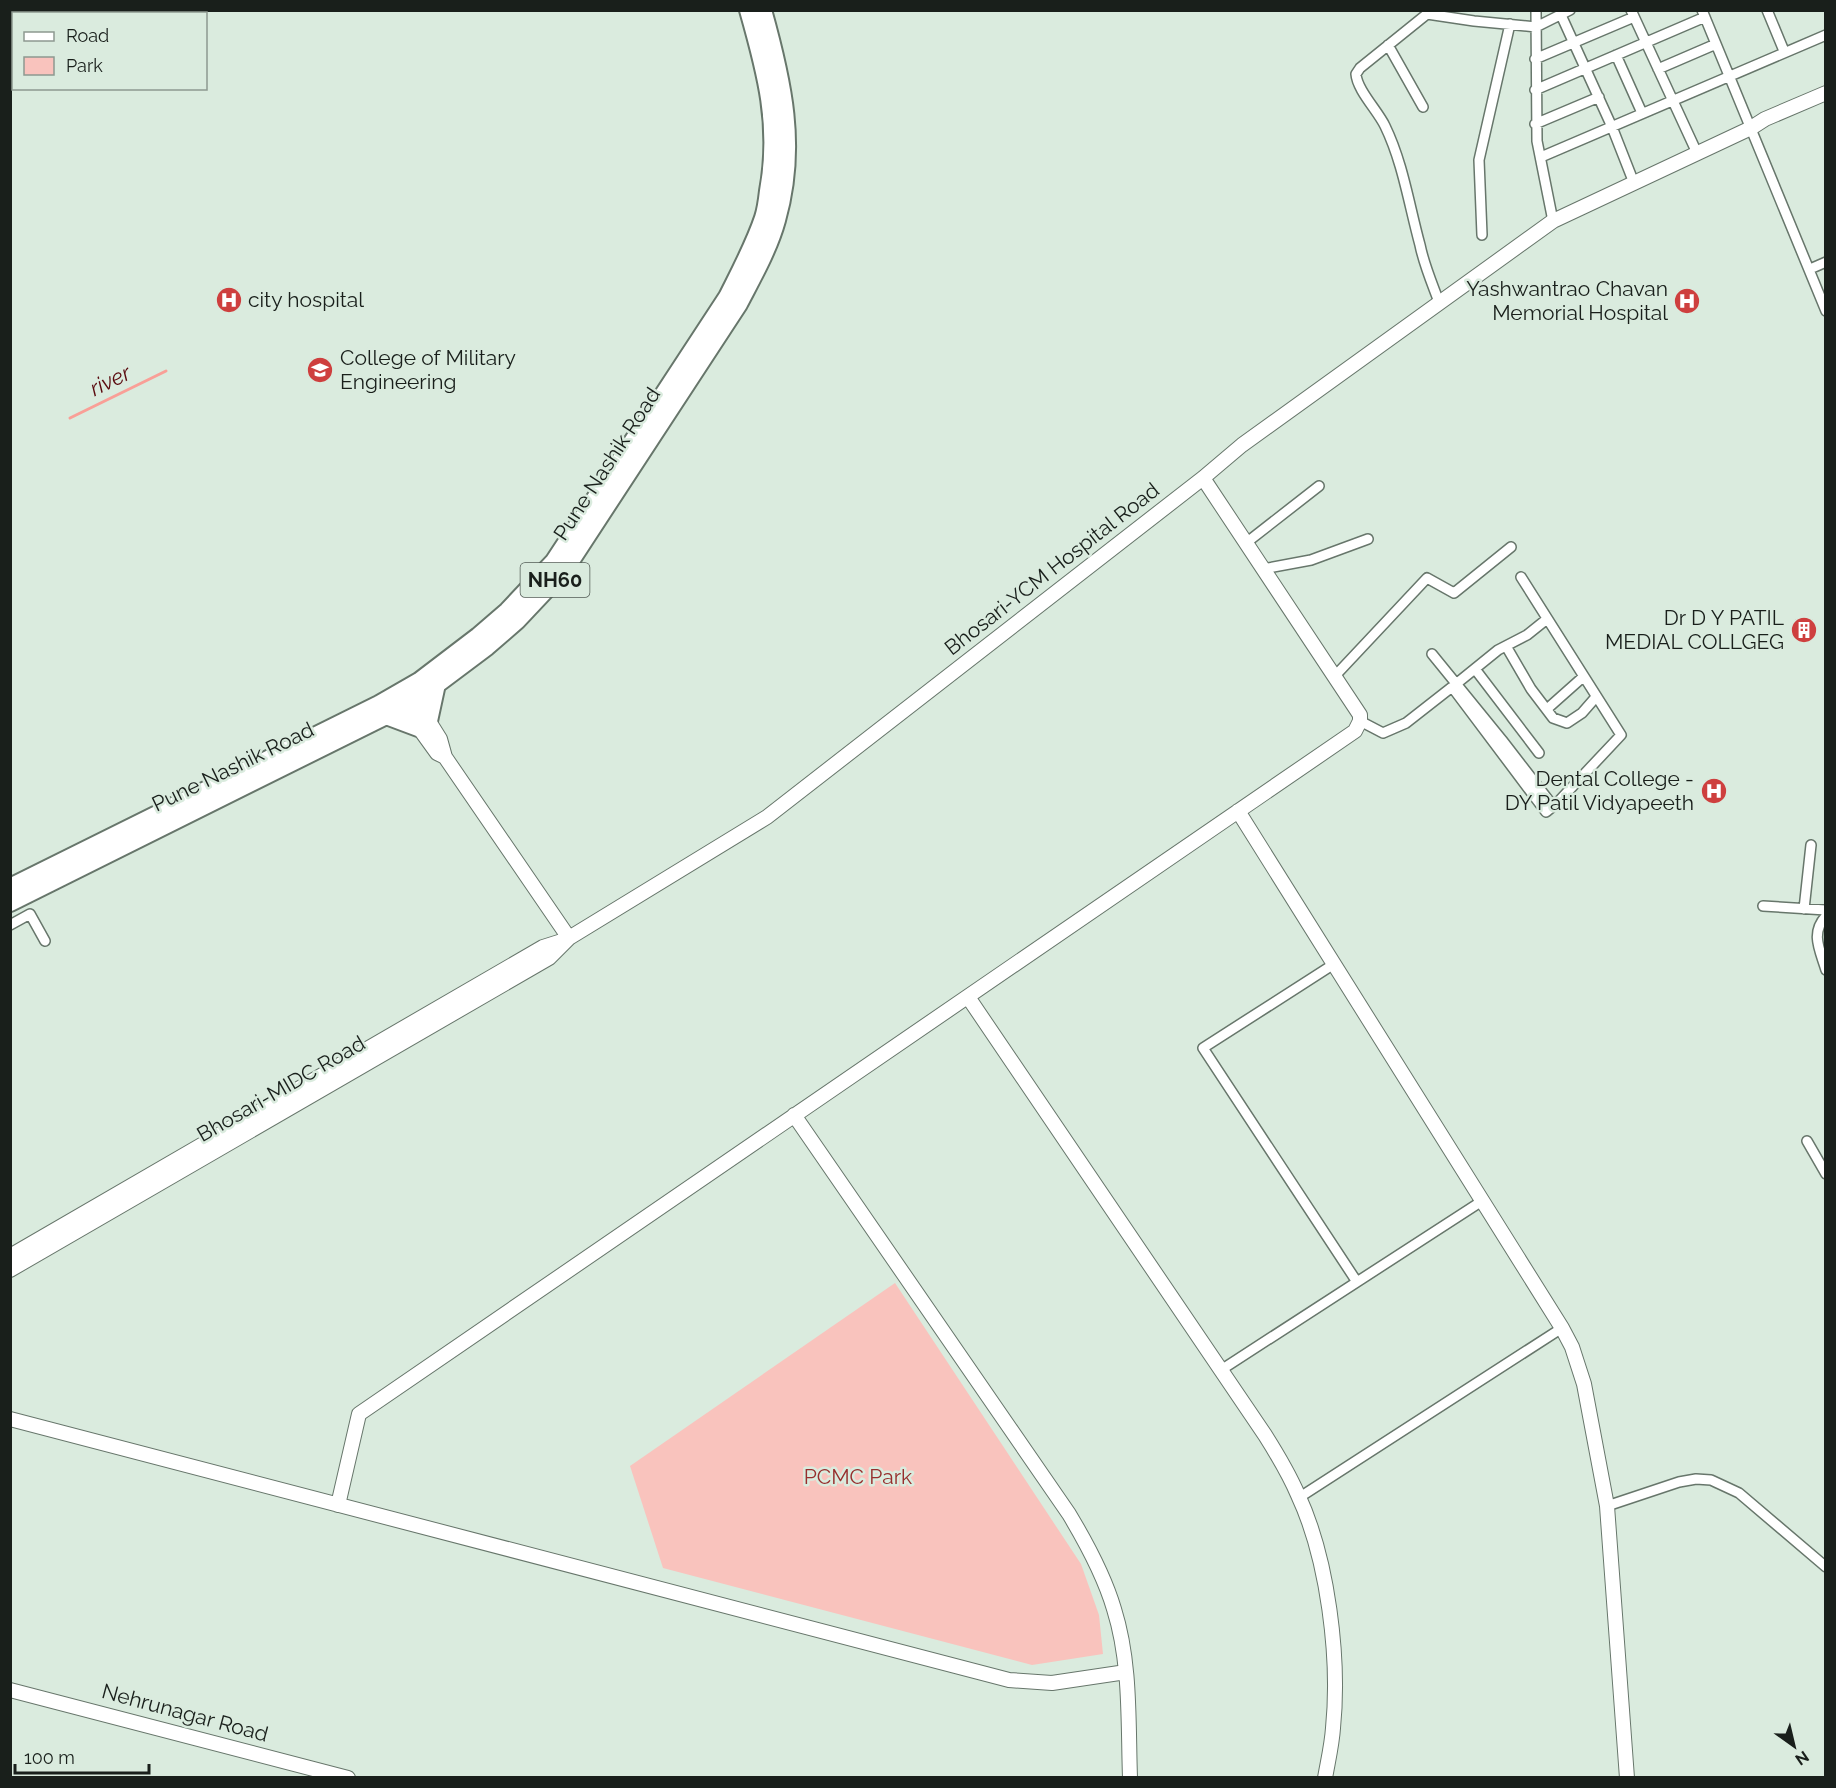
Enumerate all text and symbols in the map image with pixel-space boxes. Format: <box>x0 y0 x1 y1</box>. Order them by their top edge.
legend <box>12 12 207 90</box>
text: Road <box>66 25 109 46</box>
text: Park <box>66 55 103 76</box>
place label: Yashwantrao Chavan Memorial Hospital <box>1466 276 1668 325</box>
hospital icon: city hospital <box>214 285 244 315</box>
hospital icon: Yashwantrao Chavan Memorial Hospital <box>1672 286 1702 316</box>
place label: city hospital <box>248 287 364 312</box>
place label: College of Military Engineering <box>340 345 516 394</box>
school or university icon: College of Military Engineering <box>305 355 335 385</box>
water label: river <box>85 358 136 401</box>
street label: Pune Nashik Road <box>548 383 665 545</box>
street label: Bhosari-YCM Hospital Road <box>939 477 1164 660</box>
road number: NH60 <box>520 563 590 597</box>
place label: Dr D Y PATIL MEDIAL COLLGEG <box>1605 605 1784 654</box>
building icon: Dr D Y PATIL MEDIAL COLLGEG <box>1789 615 1819 645</box>
street label: Pune Nashik Road <box>148 717 318 817</box>
place label: Dental College - DY Patil Vidyapeeth <box>1505 766 1694 815</box>
hospital icon: Dental College - DY Patil Vidyapeeth <box>1699 776 1729 806</box>
street label: Bhosari-MIDC Road <box>192 1030 369 1147</box>
park label: PCMC Park <box>804 1464 912 1489</box>
street label: Nehrunagar Road <box>99 1678 271 1747</box>
north arrow <box>1764 1716 1824 1776</box>
scale bar <box>15 1737 148 1775</box>
text: 100 m <box>24 1747 75 1768</box>
text: N <box>1792 1747 1812 1769</box>

